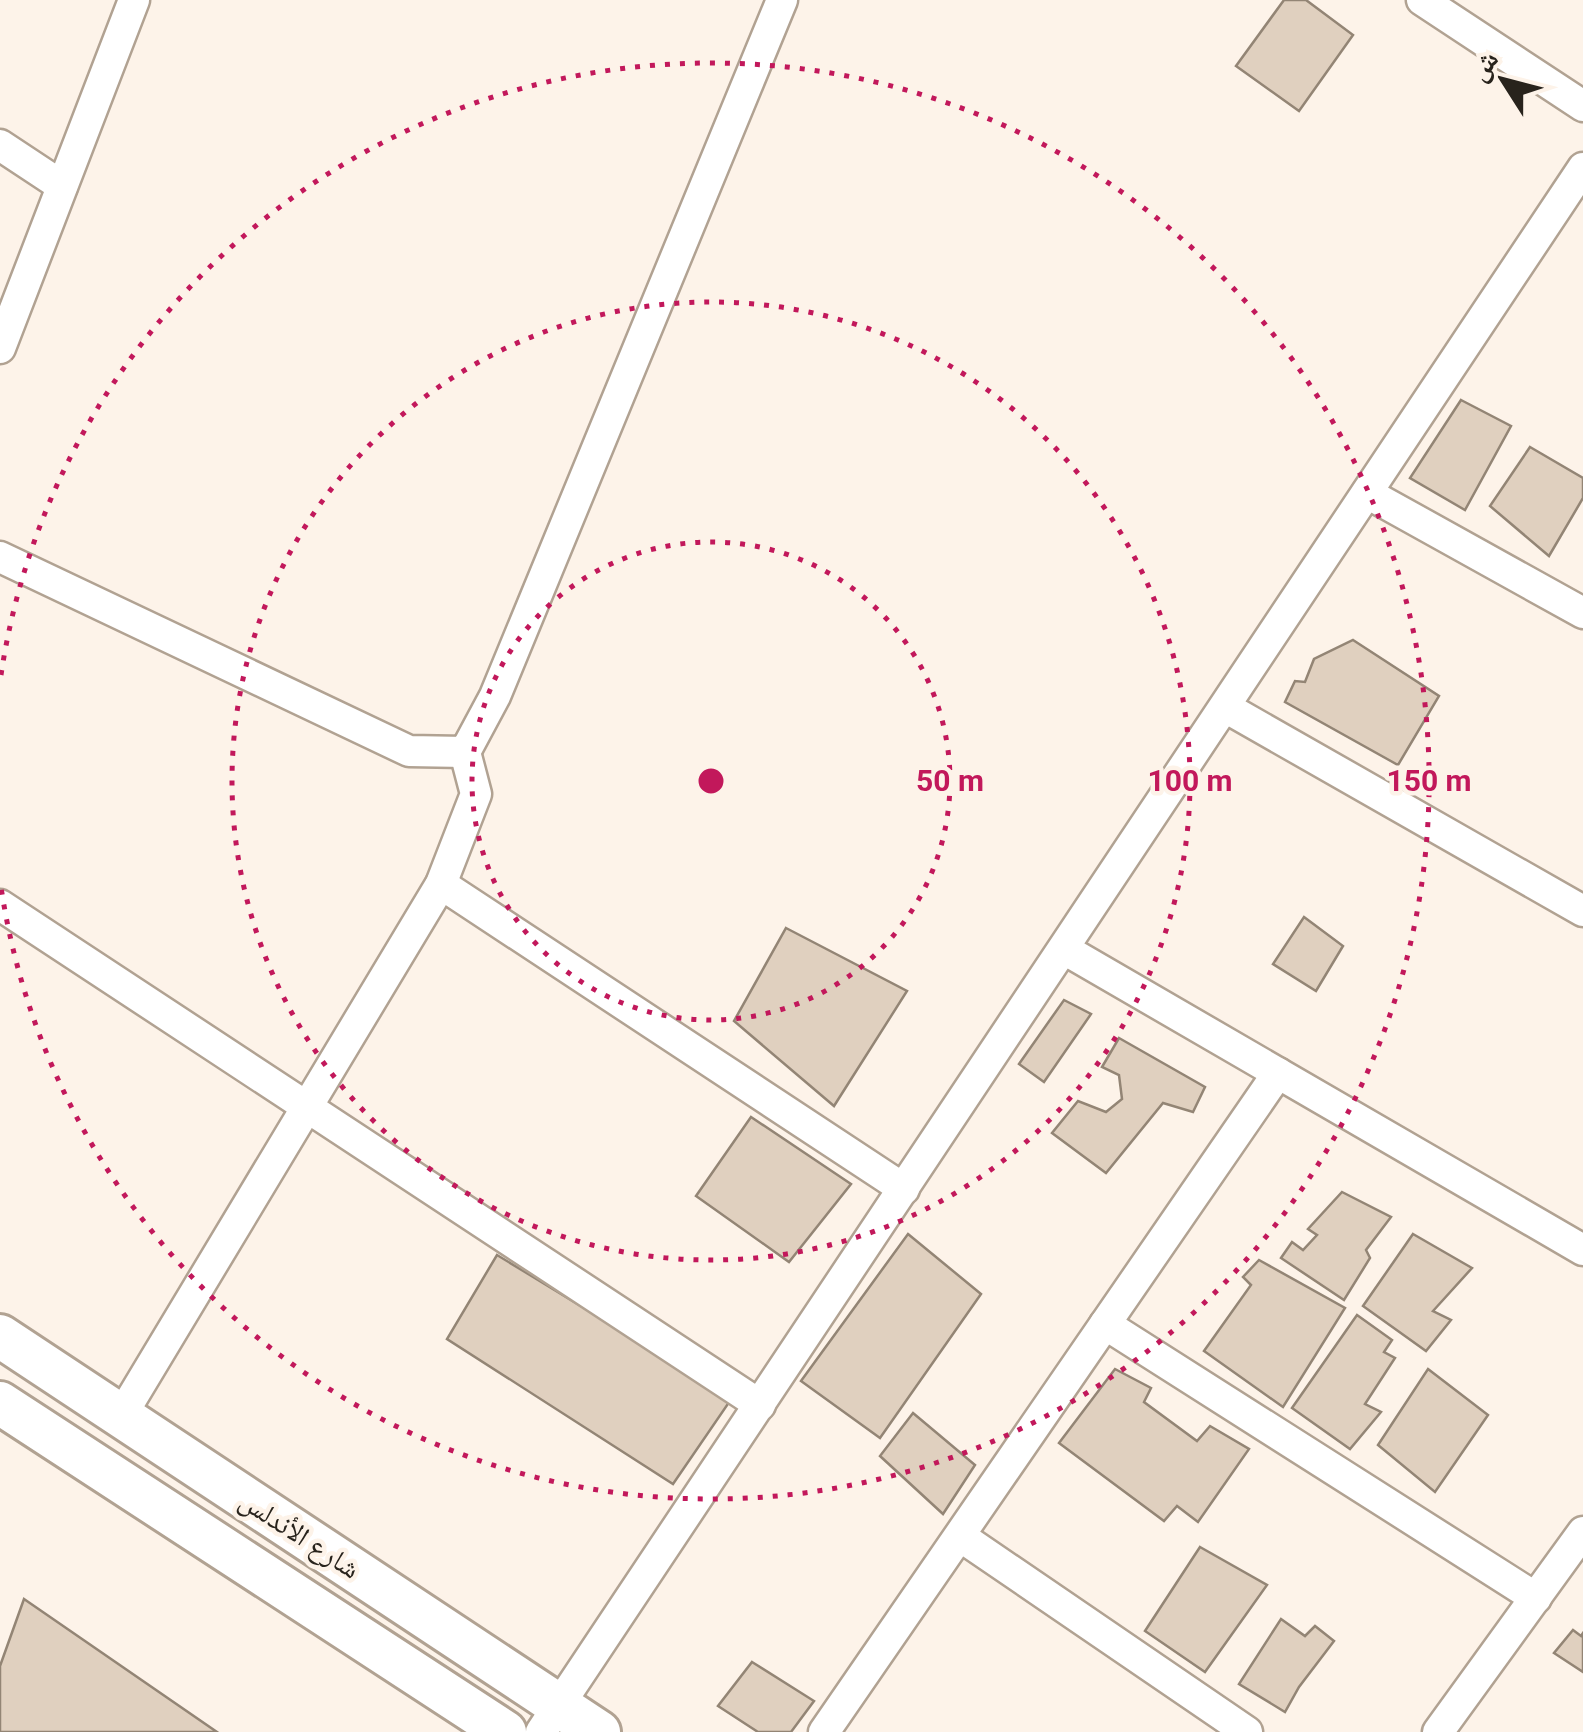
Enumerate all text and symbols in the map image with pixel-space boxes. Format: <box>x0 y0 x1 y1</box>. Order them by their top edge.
north arrow <box>1453 30 1553 130</box>
text: ش <box>1461 44 1505 87</box>
centre of rings <box>693 763 729 799</box>
text: 50 m <box>916 763 984 798</box>
text: 100 m <box>1147 763 1233 798</box>
text: 150 m <box>1386 763 1472 798</box>
street label: شارع الأندلس <box>233 1483 366 1586</box>

